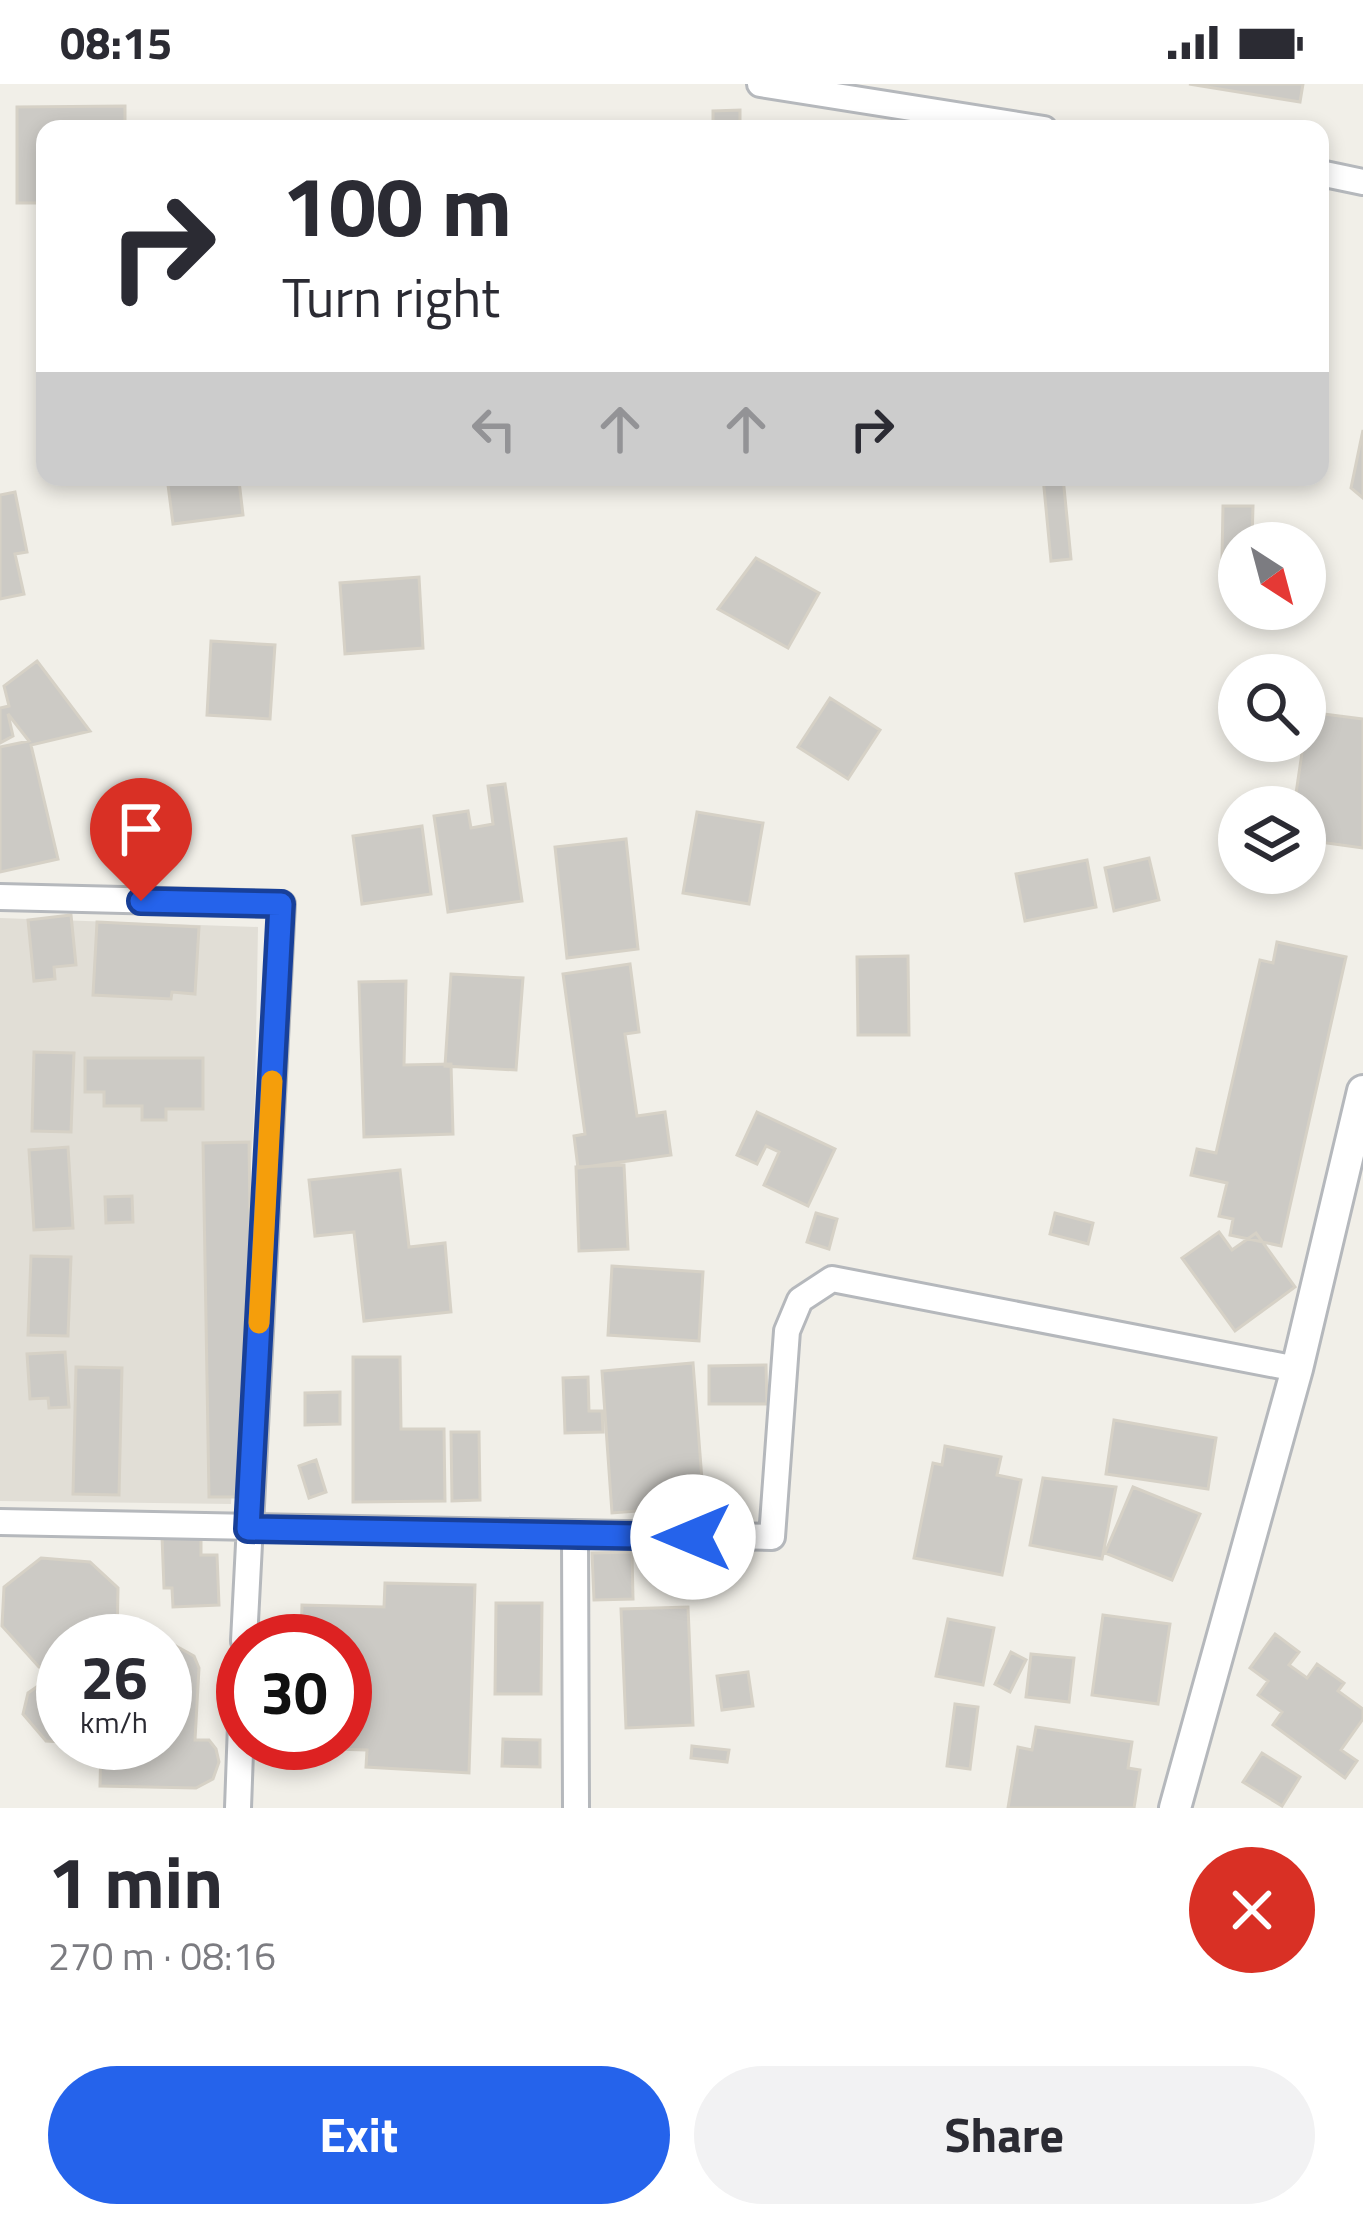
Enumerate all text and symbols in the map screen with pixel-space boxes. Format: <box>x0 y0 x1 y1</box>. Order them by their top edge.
text: 08:15 <box>60 8 172 76</box>
text: 100 m <box>282 141 512 269</box>
icon: right <box>84 168 240 324</box>
text: Turn right <box>282 256 500 338</box>
icon: left <box>461 396 527 462</box>
icon: ahead <box>587 396 653 462</box>
icon: ahead <box>713 396 779 462</box>
icon: right <box>839 396 905 462</box>
north arrow <box>1218 522 1326 630</box>
map controls <box>1218 522 1326 894</box>
button: search <box>1218 654 1326 762</box>
pin <box>90 778 192 901</box>
button: layers <box>1218 786 1326 894</box>
icon: arrive <box>108 796 174 862</box>
position arrow <box>630 1474 756 1600</box>
speed limit sign: 30 <box>216 1614 372 1770</box>
text: 26 <box>80 1631 148 1722</box>
text: km/h <box>80 1699 148 1745</box>
text: 1 min <box>48 1826 223 1936</box>
button: close <box>1189 1847 1315 1973</box>
text: 270 m · 08:16 <box>48 1926 276 1985</box>
button: Exit <box>48 2066 670 2204</box>
button: Share <box>694 2066 1315 2204</box>

